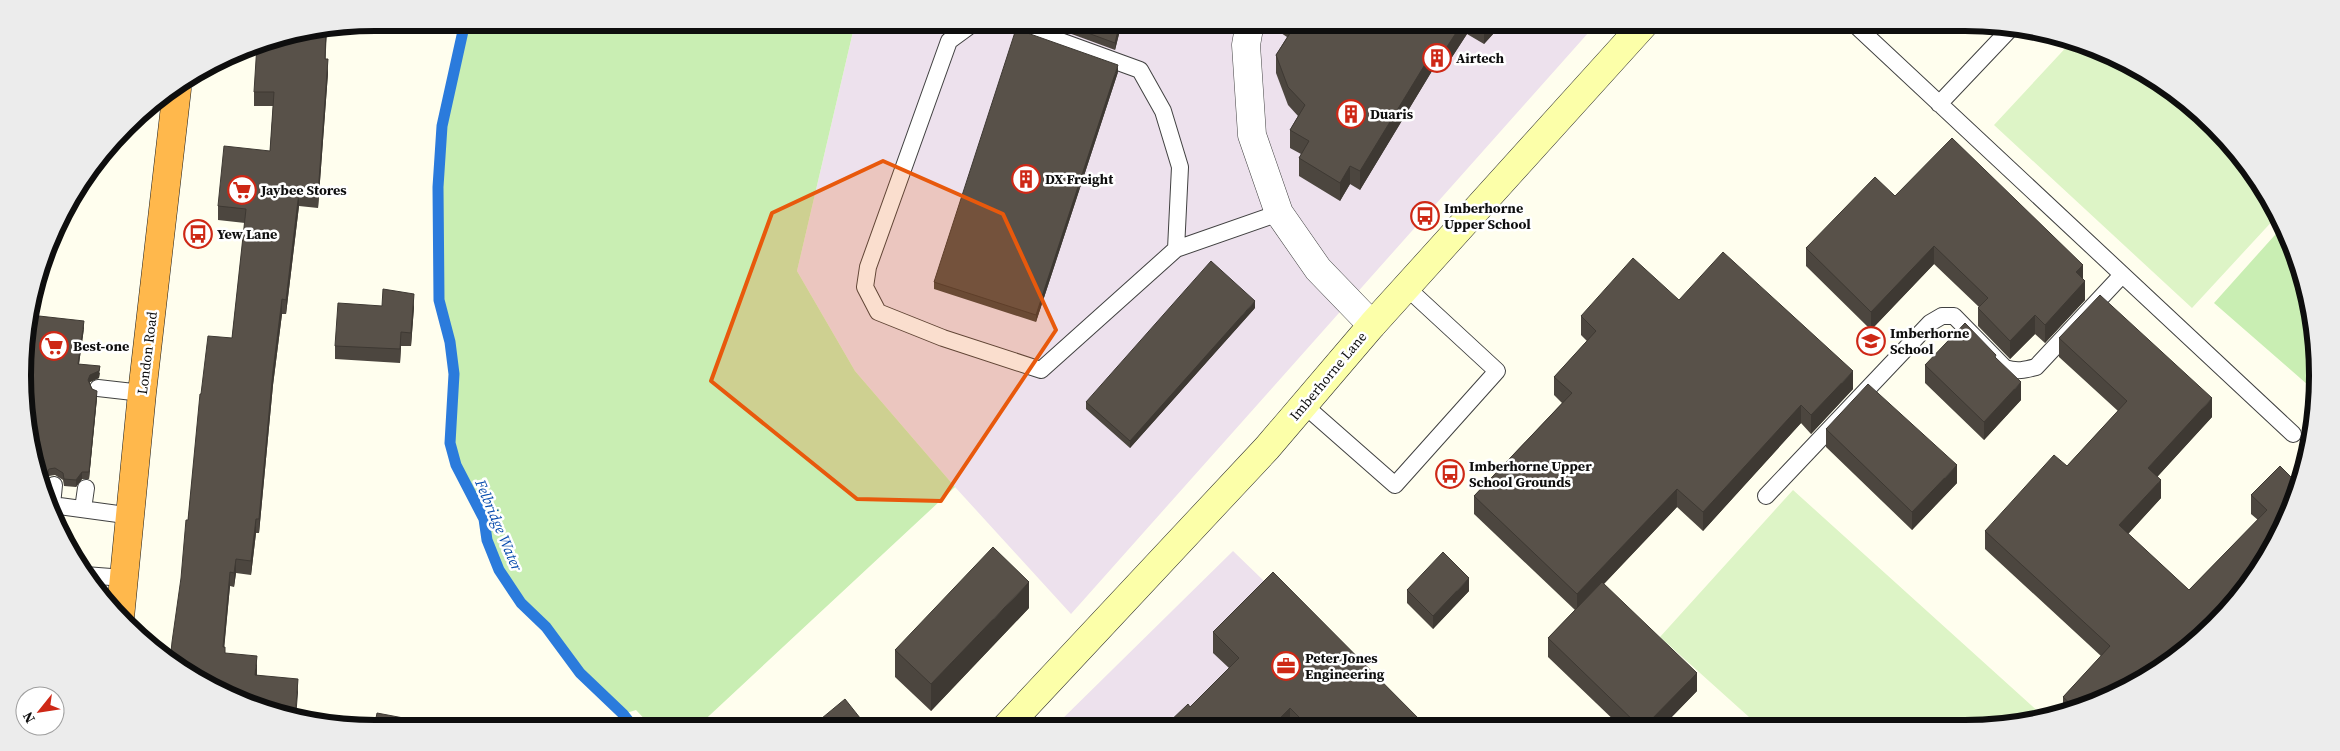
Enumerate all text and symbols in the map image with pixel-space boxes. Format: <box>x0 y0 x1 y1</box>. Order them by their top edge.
building icon: Airtech <box>1422 43 1452 73</box>
place label: Airtech <box>1456 48 1504 68</box>
building icon: Duaris <box>1336 99 1366 129</box>
place label: Duaris <box>1370 104 1414 124</box>
building icon: DX Freight <box>1011 164 1041 194</box>
place label: DX Freight <box>1045 169 1114 189</box>
supermarket icon: Jaybee Stores <box>227 175 257 205</box>
place label: Jaybee Stores <box>260 180 347 200</box>
place label: Imberhorne Upper School <box>1444 198 1531 234</box>
bus stop icon: Imberhorne Upper School <box>1410 201 1440 231</box>
bus stop icon: Yew Lane <box>183 219 213 249</box>
place label: Yew Lane <box>217 224 277 244</box>
street label: London Road <box>132 310 162 396</box>
place label: Imberhorne School <box>1890 323 1969 359</box>
school or university icon: Imberhorne School <box>1856 326 1886 356</box>
street label: Imberhorne Lane <box>1285 327 1371 425</box>
supermarket icon: Best-one <box>39 331 69 361</box>
place label: Best-one <box>73 336 129 356</box>
place label: Imberhorne Upper School Grounds <box>1469 456 1592 492</box>
bus stop icon: Imberhorne Upper School Grounds <box>1435 459 1465 489</box>
water label: Felbridge Water <box>470 475 528 575</box>
place label: Peter Jones Engineering <box>1305 648 1385 684</box>
office icon: Peter Jones Engineering <box>1271 651 1301 681</box>
north arrow <box>15 686 65 736</box>
text: N <box>18 708 40 727</box>

